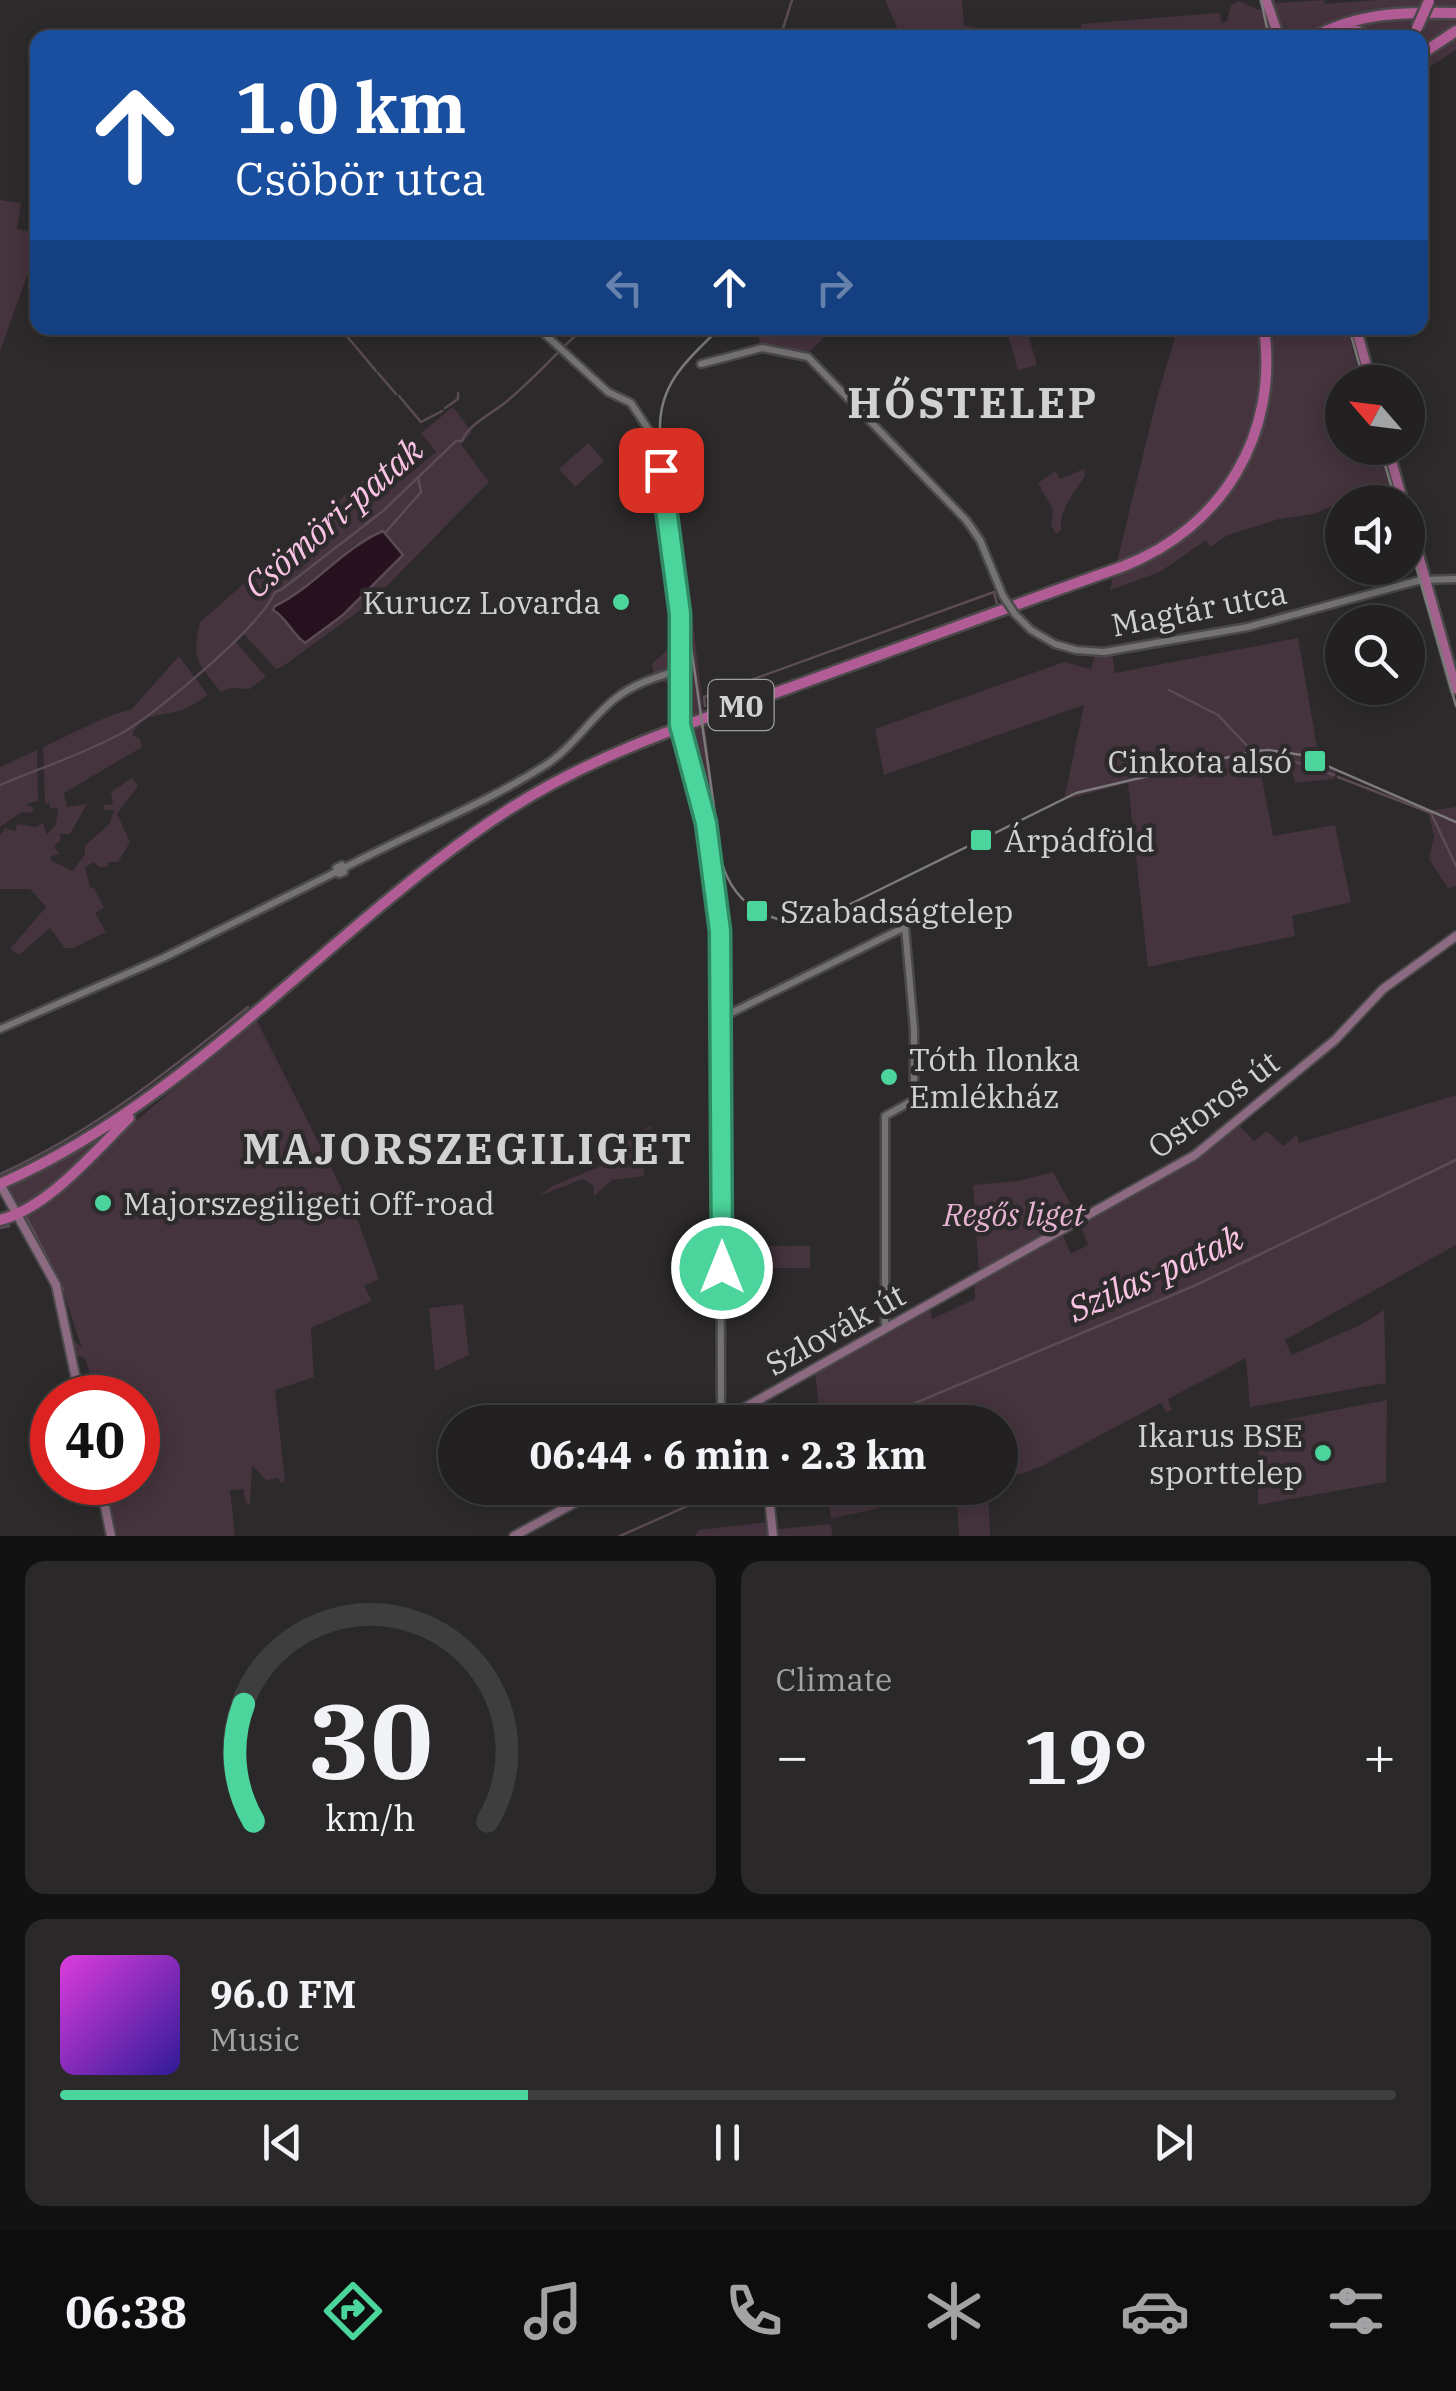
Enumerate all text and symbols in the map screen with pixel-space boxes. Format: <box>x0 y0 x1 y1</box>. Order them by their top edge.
text: 1.0 km <box>235 61 467 152</box>
icon: ahead <box>70 70 200 200</box>
text: Csöbör utca <box>235 149 486 207</box>
icon: left <box>597 260 652 315</box>
icon: ahead <box>702 260 757 315</box>
icon: right <box>807 260 862 315</box>
north arrow <box>1325 365 1425 465</box>
map controls <box>1325 365 1425 705</box>
district label: HŐSTELEP <box>847 375 1099 430</box>
water label: Csömöri-patak <box>234 426 433 608</box>
pin <box>619 428 704 513</box>
icon: arrive <box>634 443 689 498</box>
button: sound <box>1325 485 1425 585</box>
street label: Magtár utca <box>1108 570 1290 646</box>
place label: Kurucz Lovarda <box>363 581 601 623</box>
marker: Kurucz Lovarda <box>610 591 632 613</box>
button: search <box>1325 605 1425 705</box>
road number: M0 <box>708 680 774 730</box>
place label: Cinkota alsó <box>1108 740 1292 782</box>
marker: Cinkota alsó <box>1302 748 1328 774</box>
place label: Árpádföld <box>1004 819 1155 861</box>
marker: Árpádföld <box>968 827 994 853</box>
place label: Szabadságtelep <box>780 890 1013 932</box>
marker: Szabadságtelep <box>744 898 770 924</box>
place label: Tóth Ilonka Emlékház <box>909 1038 1081 1117</box>
street label: Ostoros út <box>1139 1041 1287 1167</box>
marker: Tóth Ilonka Emlékház <box>878 1066 900 1088</box>
district label: MAJORSZEGILIGET <box>242 1121 694 1176</box>
place label: Majorszegiligeti Off-road <box>123 1182 495 1224</box>
marker: Majorszegiligeti Off-road <box>92 1192 114 1214</box>
park label: Regős liget <box>942 1193 1087 1235</box>
water label: Szilas-patak <box>1060 1214 1250 1332</box>
position arrow <box>670 1216 774 1320</box>
street label: Szlovák út <box>758 1273 912 1385</box>
speed limit sign: 40 <box>30 1375 160 1505</box>
place label: Ikarus BSE sporttelep <box>1137 1414 1303 1493</box>
text: 06:44 · 6 min · 2.3 km <box>529 1430 927 1479</box>
marker: Ikarus BSE sporttelep <box>1312 1442 1334 1464</box>
text: Climate <box>776 1658 892 1700</box>
text: 30 <box>308 1672 433 1808</box>
text: 19° <box>1023 1707 1148 1805</box>
text: − <box>776 1720 809 1791</box>
text: + <box>1363 1720 1396 1791</box>
text: km/h <box>325 1794 415 1841</box>
text: 96.0 FM <box>210 1969 356 2018</box>
text: Music <box>210 2018 300 2060</box>
icon: previous <box>255 2115 310 2170</box>
icon: pause <box>700 2115 755 2170</box>
icon: next <box>1146 2115 1201 2170</box>
icon: directions <box>318 2276 388 2346</box>
icon: music <box>518 2276 588 2346</box>
icon: phone <box>719 2276 789 2346</box>
icon: climate <box>919 2276 989 2346</box>
icon: car <box>1120 2276 1190 2346</box>
icon: filters <box>1321 2276 1391 2346</box>
text: 06:38 <box>65 2282 187 2340</box>

